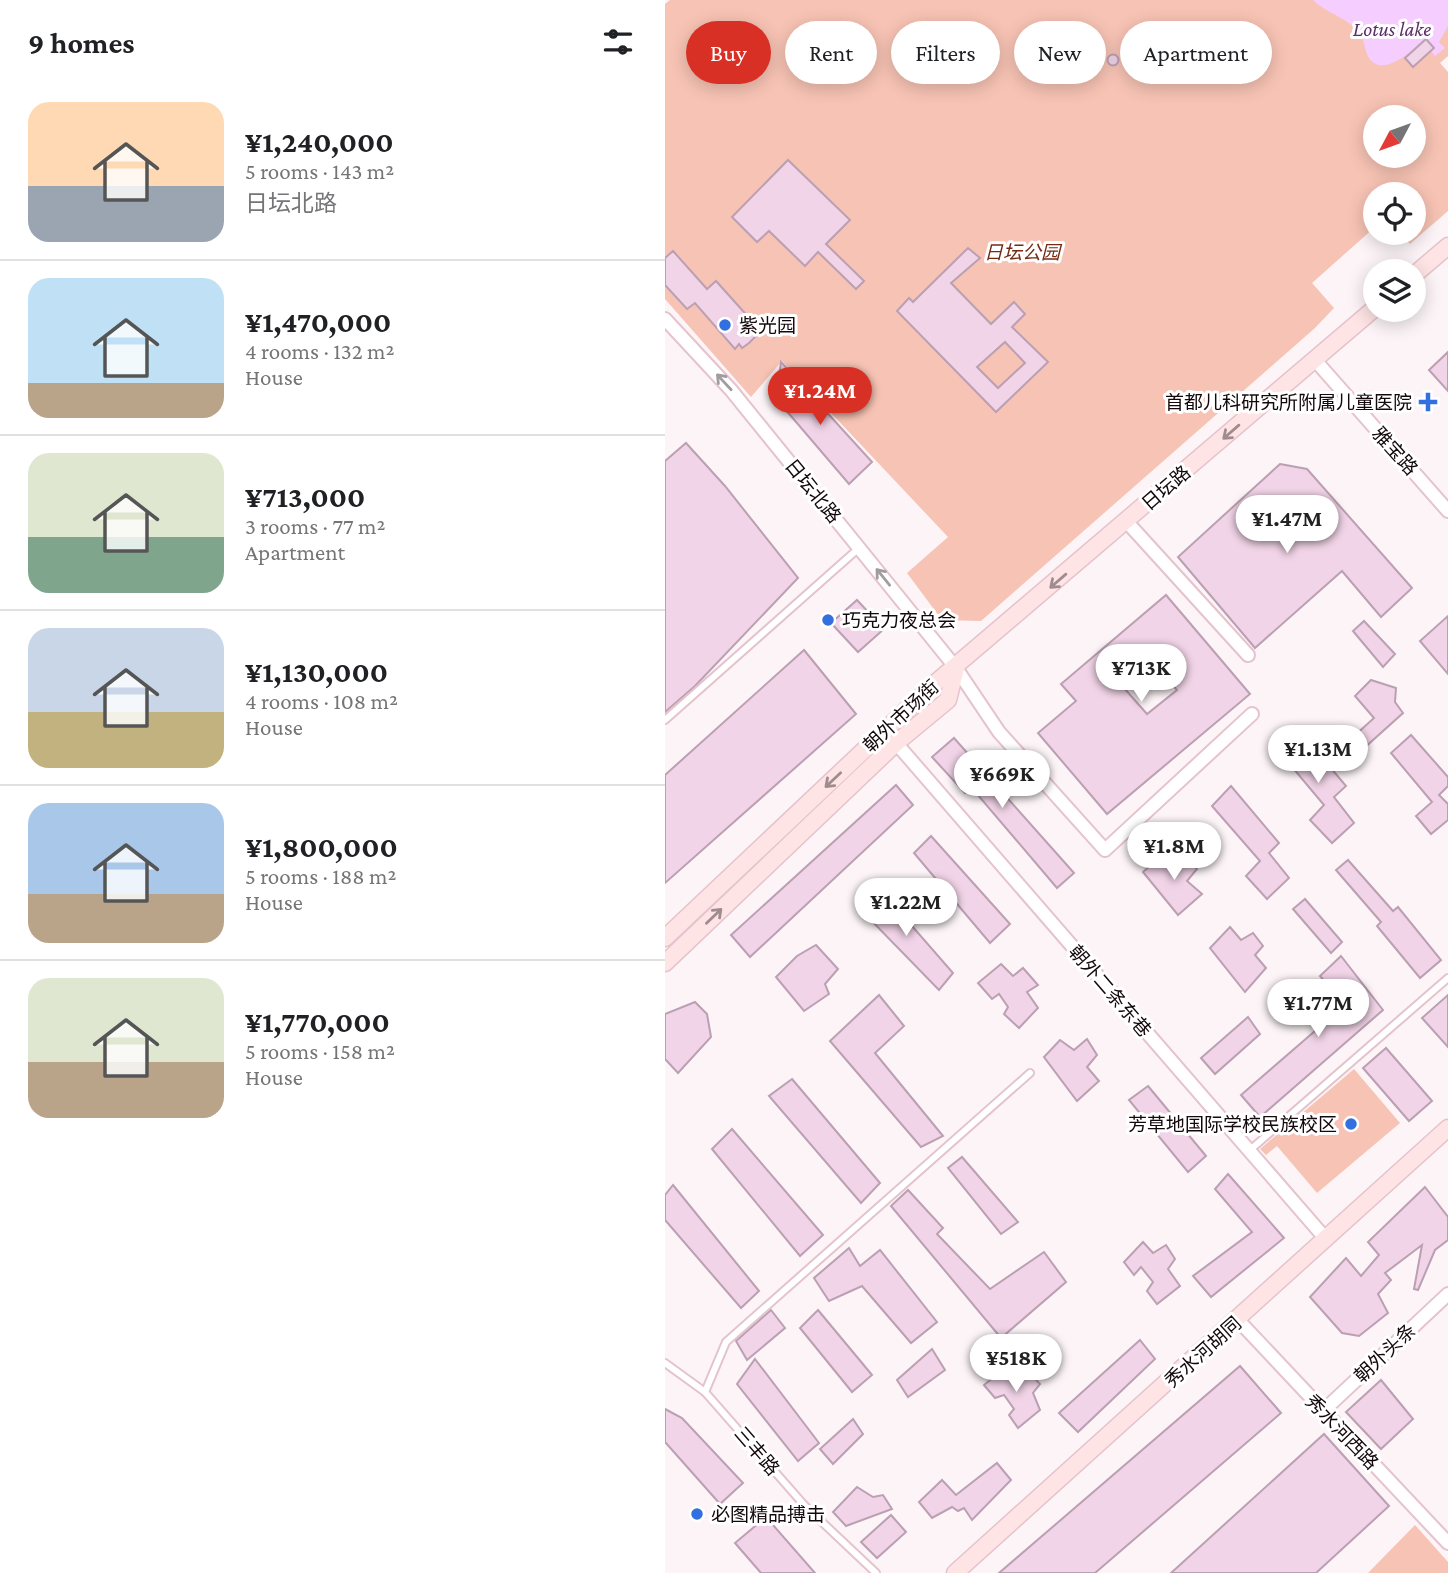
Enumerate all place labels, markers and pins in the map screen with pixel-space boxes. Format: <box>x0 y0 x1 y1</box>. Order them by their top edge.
place label: 紫光园 <box>739 315 796 336</box>
marker: 紫光园 <box>717 317 733 333</box>
pin: ¥1.24M <box>763 368 877 427</box>
place label: 首都儿科研究所附属儿童医院 <box>1165 392 1412 413</box>
marker: 首都儿科研究所附属儿童医院 <box>1418 392 1438 412</box>
pin: ¥1.47M <box>1230 496 1344 555</box>
place label: 巧克力夜总会 <box>842 610 956 631</box>
marker: 巧克力夜总会 <box>820 612 836 628</box>
pin: ¥713K <box>1092 644 1190 704</box>
pin: ¥1.13M <box>1261 726 1375 785</box>
pin: ¥669K <box>953 750 1051 810</box>
pin: ¥1.8M <box>1125 822 1223 882</box>
pin: ¥1.22M <box>849 878 963 938</box>
pin: ¥1.77M <box>1261 979 1375 1039</box>
place label: 芳草地国际学校民族校区 <box>1128 1114 1337 1135</box>
marker: 芳草地国际学校民族校区 <box>1343 1116 1359 1132</box>
pin: ¥518K <box>967 1334 1065 1394</box>
place label: 必图精品搏击 <box>711 1504 825 1525</box>
marker: 必图精品搏击 <box>689 1506 705 1522</box>

